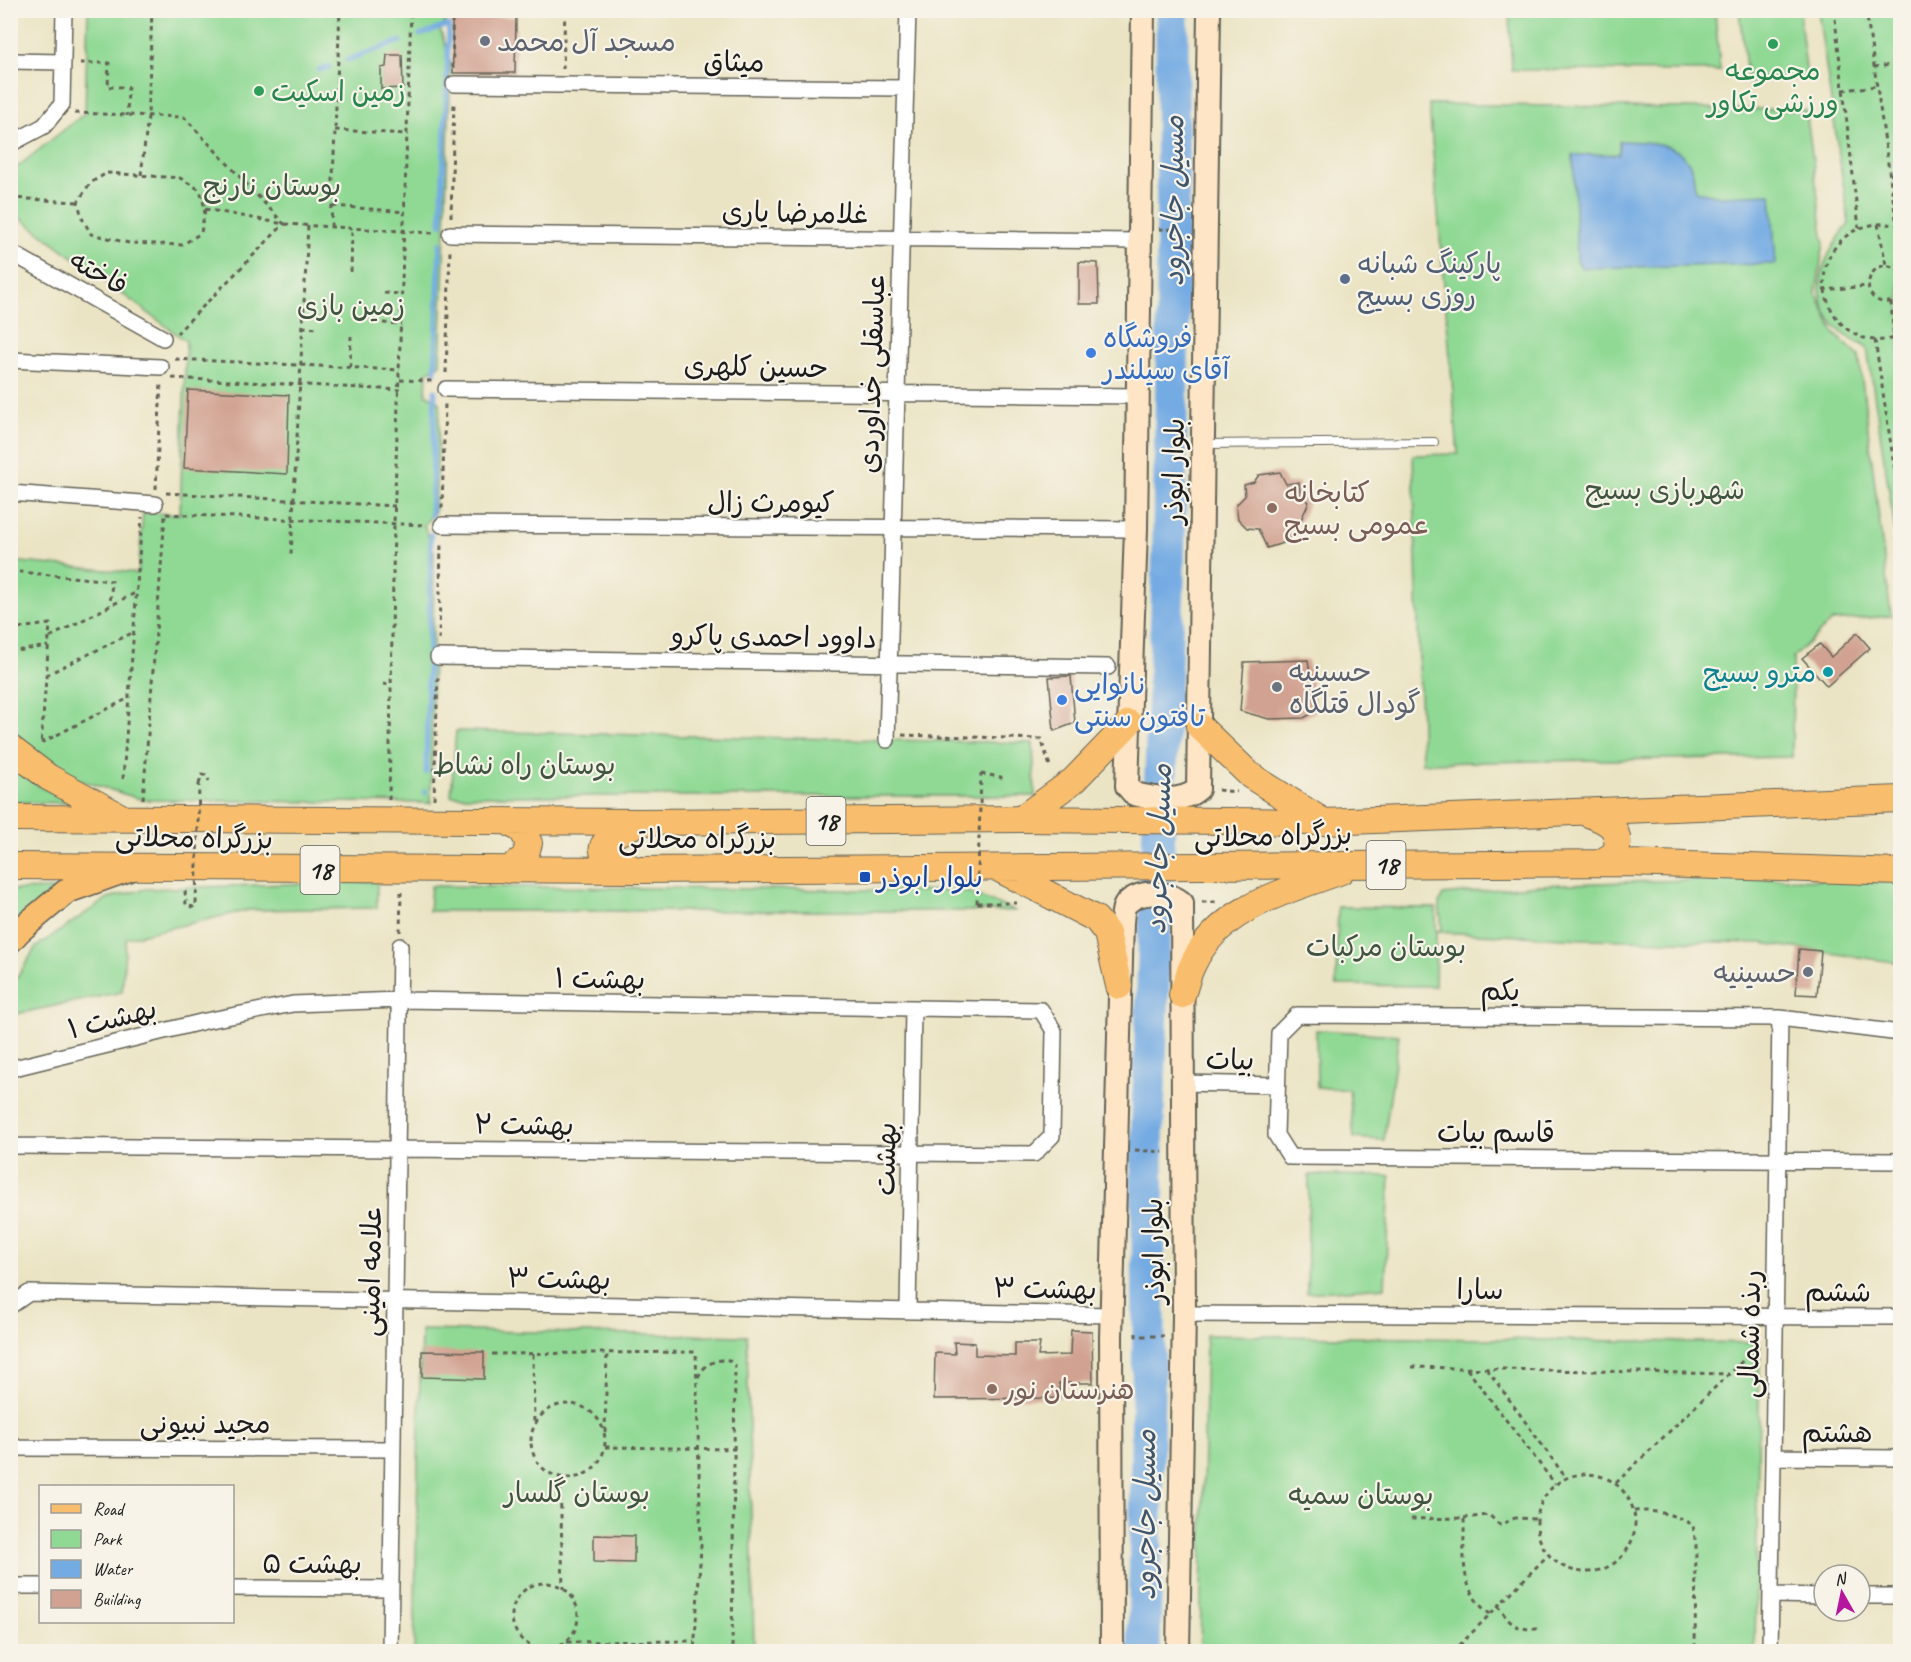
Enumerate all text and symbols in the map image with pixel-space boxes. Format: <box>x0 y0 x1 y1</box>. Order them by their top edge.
place label: مسجد آل محمد <box>497 24 676 59</box>
marker: مسجد آل محمد <box>478 34 492 48</box>
marker: مجموعه ورزشی تکاور <box>1766 37 1780 51</box>
street label: میثاق <box>703 43 765 80</box>
place label: مجموعه ورزشی تکاور <box>1705 53 1839 120</box>
place label: زمین اسکیت <box>271 74 406 109</box>
marker: زمین اسکیت <box>252 84 266 98</box>
water label: مسیل جاجرود <box>1154 115 1192 286</box>
park label: بوستان نارنج <box>203 168 341 204</box>
street label: غلامرضا یاری <box>721 194 869 231</box>
street label: فاخته <box>63 242 134 303</box>
place label: پارکینگ شبانه روزی بسیج <box>1357 246 1501 314</box>
marker: پارکینگ شبانه روزی بسیج <box>1338 272 1352 286</box>
street label: عباسقلی خداوردی <box>851 274 892 474</box>
park label: زمین بازی <box>297 288 405 323</box>
place label: فروشگاه آقای سیلندر <box>1101 320 1231 387</box>
marker: فروشگاه آقای سیلندر <box>1084 346 1098 360</box>
street label: حسین کلهری <box>683 348 829 385</box>
street label: بلوار ابوذر <box>1155 418 1192 526</box>
park label: شهربازی بسیج <box>1585 472 1745 508</box>
place label: کتابخانه عمومی بسیج <box>1284 475 1430 543</box>
street label: کیومرث زال <box>707 485 835 520</box>
marker: کتابخانه عمومی بسیج <box>1265 501 1279 515</box>
street label: داوود احمدی پاکرو <box>669 617 877 657</box>
place label: حسینیه گودال قتلگاه <box>1289 654 1421 721</box>
place label: مترو بسیج <box>1703 655 1816 691</box>
marker: مترو بسیج <box>1821 665 1835 679</box>
place label: نانوایی تافتون سنتی <box>1074 667 1206 734</box>
marker: حسینیه گودال قتلگاه <box>1270 680 1284 694</box>
marker: نانوایی تافتون سنتی <box>1055 693 1069 707</box>
park label: بوستان راه نشاط <box>432 747 616 782</box>
water label: مسیل جاجرود <box>1136 762 1180 935</box>
road number: 18 <box>806 797 846 845</box>
street label: بزرگراه محلاتی <box>1194 817 1352 854</box>
street label: بزرگراه محلاتی <box>115 819 273 856</box>
street label: بزرگراه محلاتی <box>618 821 776 856</box>
road number: 18 <box>1366 841 1406 889</box>
road number: 18 <box>300 846 340 894</box>
place label: بلوار ابوذر <box>875 860 983 895</box>
marker: بلوار ابوذر <box>858 870 872 884</box>
park label: بوستان مرکبات <box>1306 929 1466 964</box>
place label: حسینیه <box>1714 955 1796 990</box>
street label: بهشت ۱ <box>554 960 646 997</box>
marker: حسینیه <box>1801 965 1815 979</box>
street label: یکم <box>1480 973 1520 1012</box>
street label: بهشت ۱ <box>64 991 160 1046</box>
street label: بیات <box>1205 1042 1255 1077</box>
street label: بهشت ۲ <box>474 1106 574 1143</box>
street label: قاسم بیات <box>1437 1115 1555 1154</box>
street label: بهشت <box>867 1122 904 1196</box>
street label: بلوار ابوذر <box>1135 1198 1172 1306</box>
street label: علامه امینی <box>352 1205 389 1337</box>
street label: بهشت ۳ <box>507 1260 611 1297</box>
street label: ربذه شمالی <box>1731 1269 1768 1399</box>
street label: بهشت ۳ <box>993 1270 1097 1307</box>
street label: سارا <box>1456 1272 1504 1307</box>
street label: ششم <box>1805 1273 1871 1314</box>
place label: هنرستان نور <box>1003 1372 1134 1407</box>
marker: هنرستان نور <box>985 1382 999 1396</box>
street label: مجید نبیونی <box>140 1406 270 1441</box>
street label: هشتم <box>1802 1415 1872 1454</box>
water label: مسیل جاجرود <box>1126 1429 1164 1600</box>
park label: بوستان گلسار <box>502 1475 650 1510</box>
park label: بوستان سمیه <box>1288 1477 1434 1512</box>
legend <box>39 1485 234 1623</box>
text: Road <box>93 1498 126 1520</box>
text: Park <box>93 1528 123 1550</box>
street label: بهشت ۵ <box>262 1546 362 1581</box>
text: Water <box>93 1558 134 1580</box>
north arrow <box>1812 1563 1872 1623</box>
text: N <box>1833 1568 1849 1590</box>
text: Building <box>93 1588 142 1610</box>

